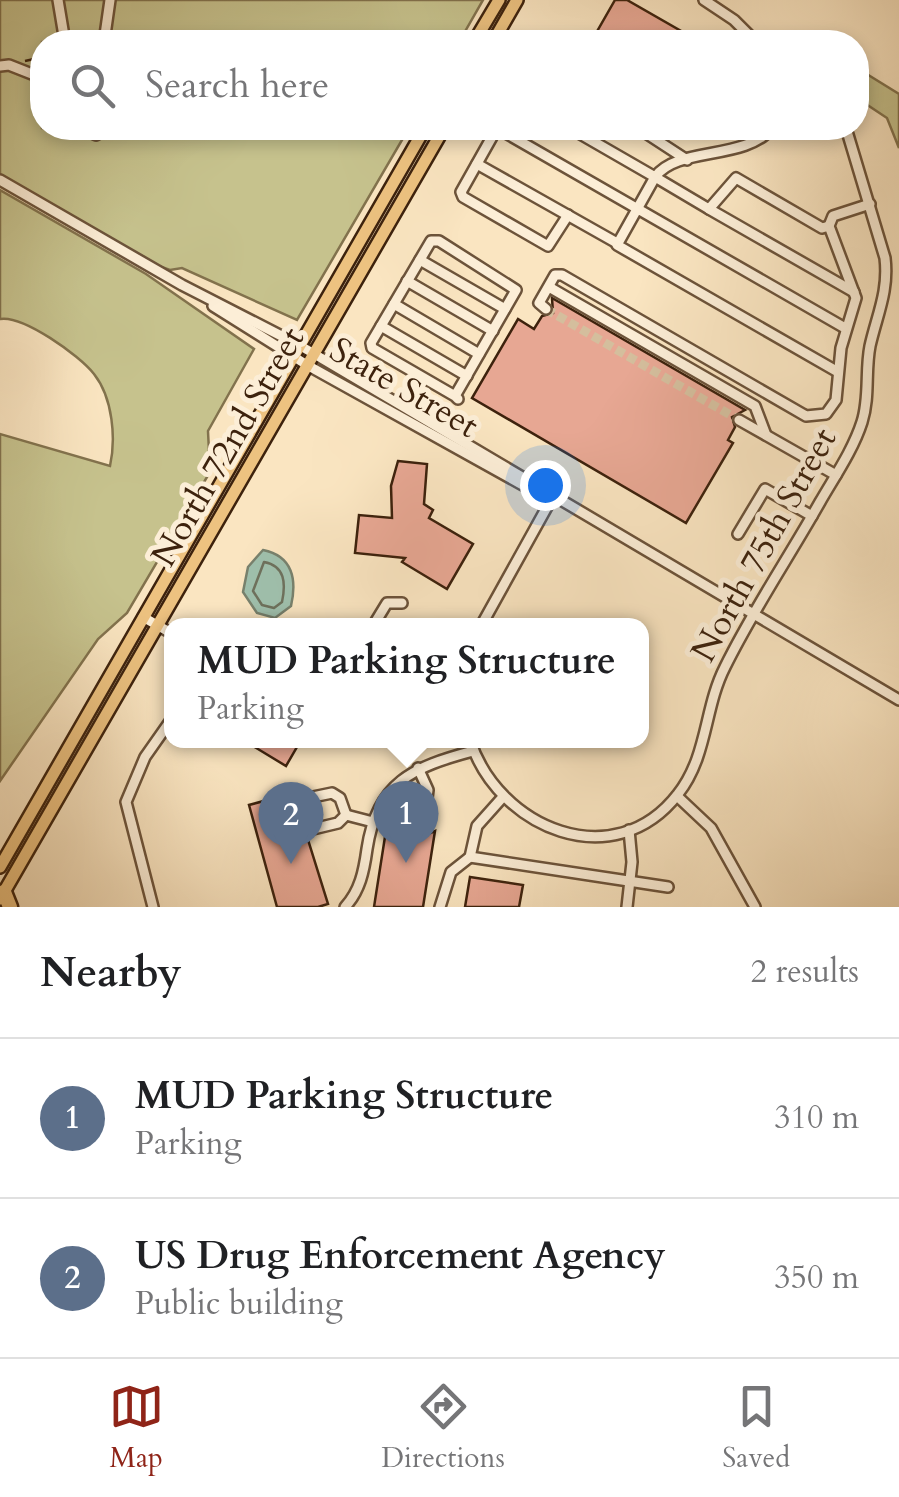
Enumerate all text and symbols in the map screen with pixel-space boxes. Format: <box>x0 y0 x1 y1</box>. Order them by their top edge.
search box <box>30 30 869 140</box>
icon: search <box>65 58 120 113</box>
text: Search here <box>145 59 329 111</box>
street label: North 72nd Street <box>140 318 316 576</box>
street label: State Street <box>321 326 487 450</box>
street label: North 75th Street <box>680 419 848 671</box>
your location <box>520 460 571 511</box>
popup <box>164 618 649 748</box>
text: MUD Parking Structure <box>197 635 616 687</box>
text: Parking <box>197 687 304 731</box>
pin: 1 <box>374 780 438 863</box>
pin: 2 <box>258 782 324 864</box>
text: Nearby <box>40 944 182 1001</box>
text: 2 results <box>751 950 859 994</box>
text: MUD Parking Structure <box>135 1070 553 1122</box>
text: 1 <box>64 1096 81 1140</box>
text: 310 m <box>774 1096 859 1140</box>
text: Parking <box>135 1122 242 1166</box>
text: US Drug Enforcement Agency <box>135 1230 666 1282</box>
text: 2 <box>64 1256 81 1300</box>
text: 350 m <box>774 1256 859 1300</box>
text: Public building <box>135 1282 343 1326</box>
tab: Map <box>109 1379 164 1477</box>
tab: Directions <box>381 1379 505 1477</box>
tab: Saved <box>722 1379 790 1477</box>

